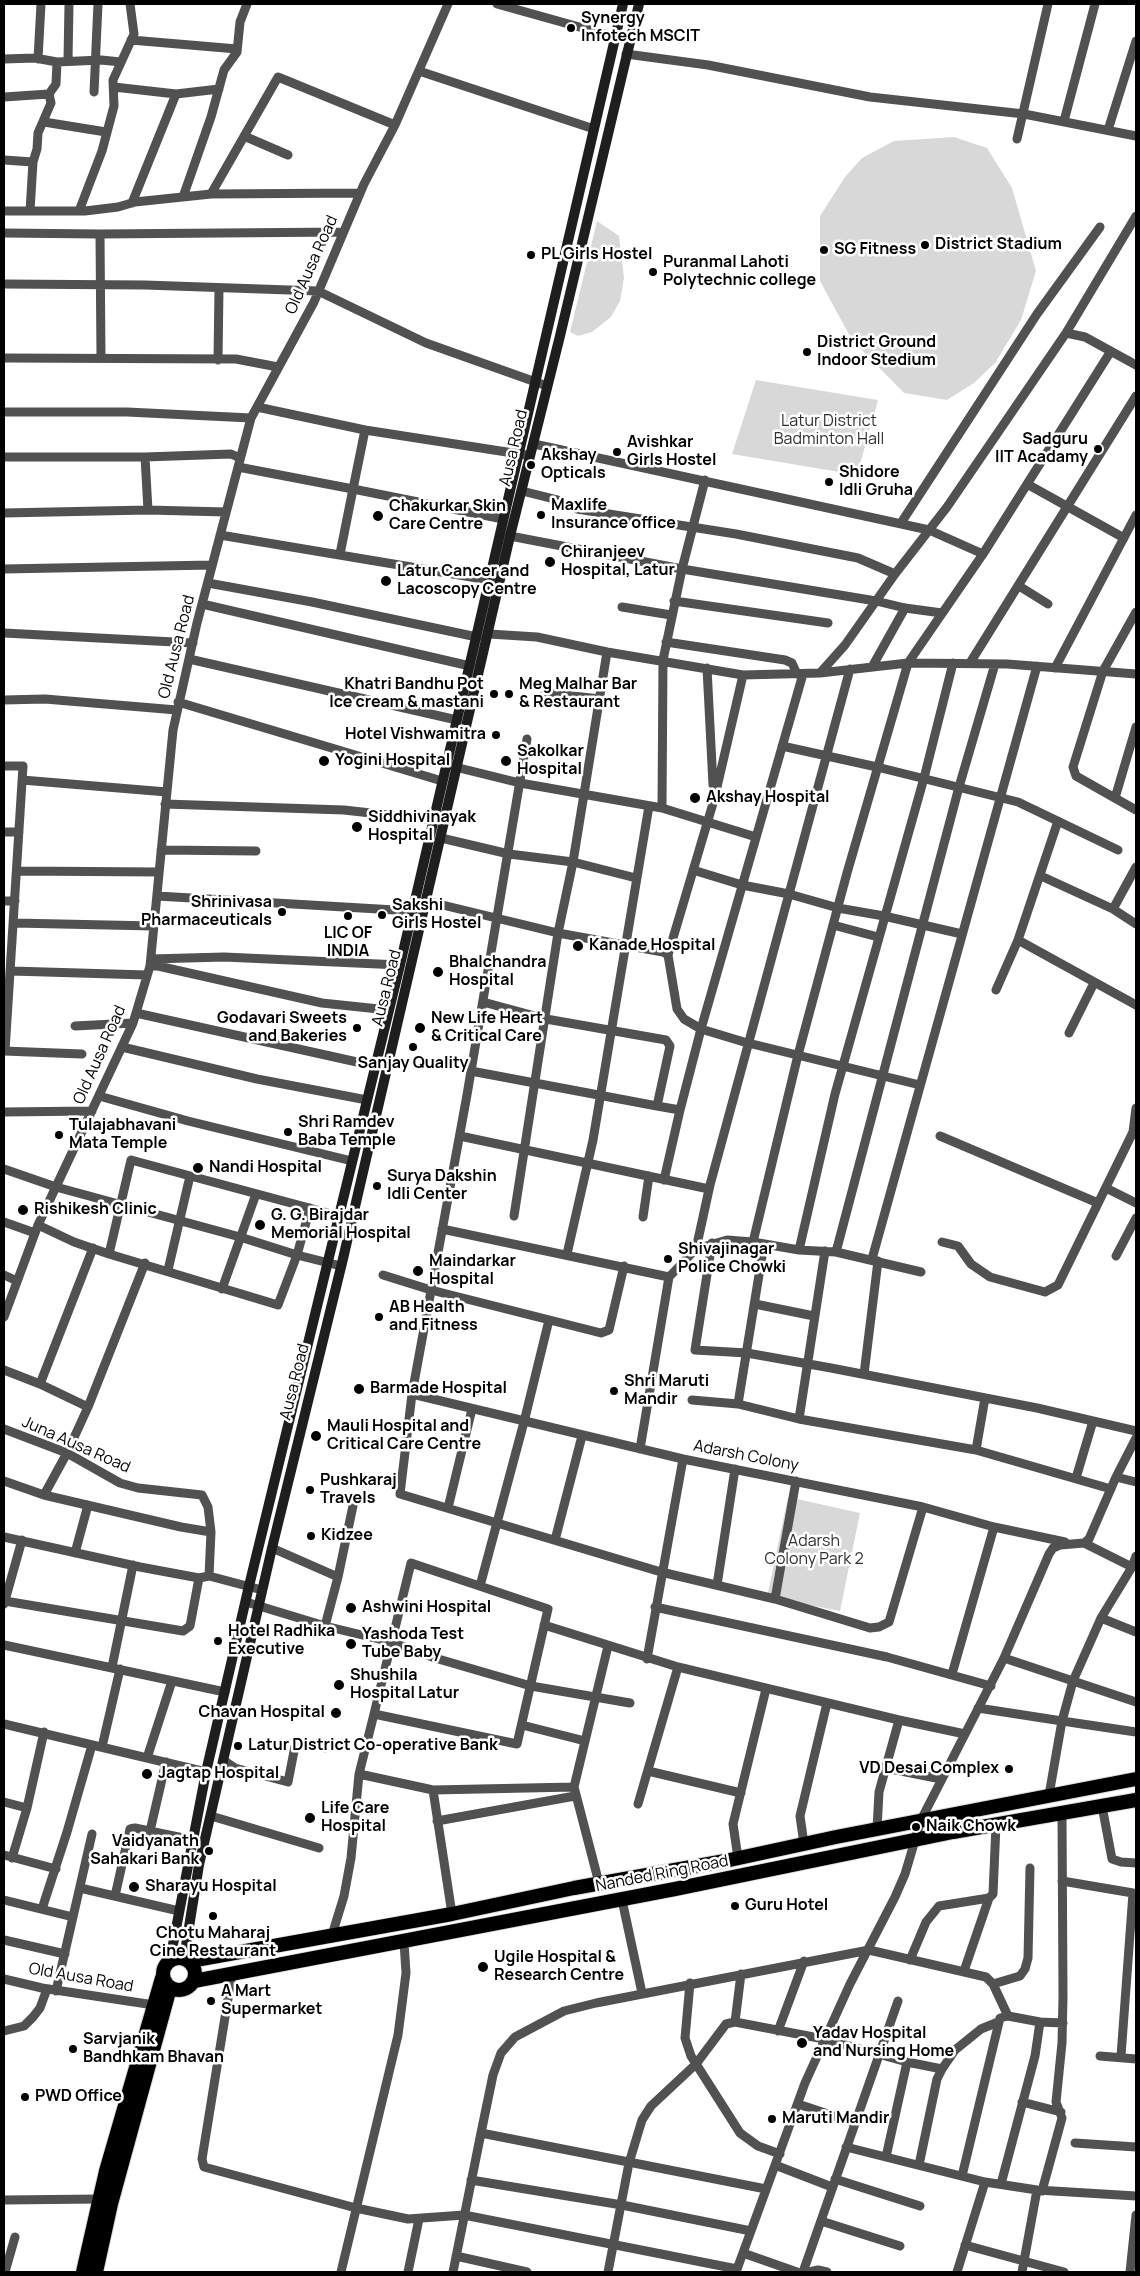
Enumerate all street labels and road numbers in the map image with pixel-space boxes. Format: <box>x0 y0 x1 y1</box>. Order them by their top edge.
street label: Old Ausa Road <box>282 213 342 317</box>
street label: Ausa Road <box>496 408 532 488</box>
street label: Old Ausa Road <box>155 593 199 701</box>
street label: Ausa Road <box>368 948 406 1028</box>
street label: Old Ausa Road <box>70 1003 130 1107</box>
street label: Ausa Road <box>276 1342 314 1422</box>
street label: Juna Ausa Road <box>19 1413 133 1477</box>
street label: Adarsh Colony <box>692 1436 800 1476</box>
street label: Nanded Ring Road <box>594 1852 730 1896</box>
street label: Old Ausa Road <box>27 1959 135 1997</box>

